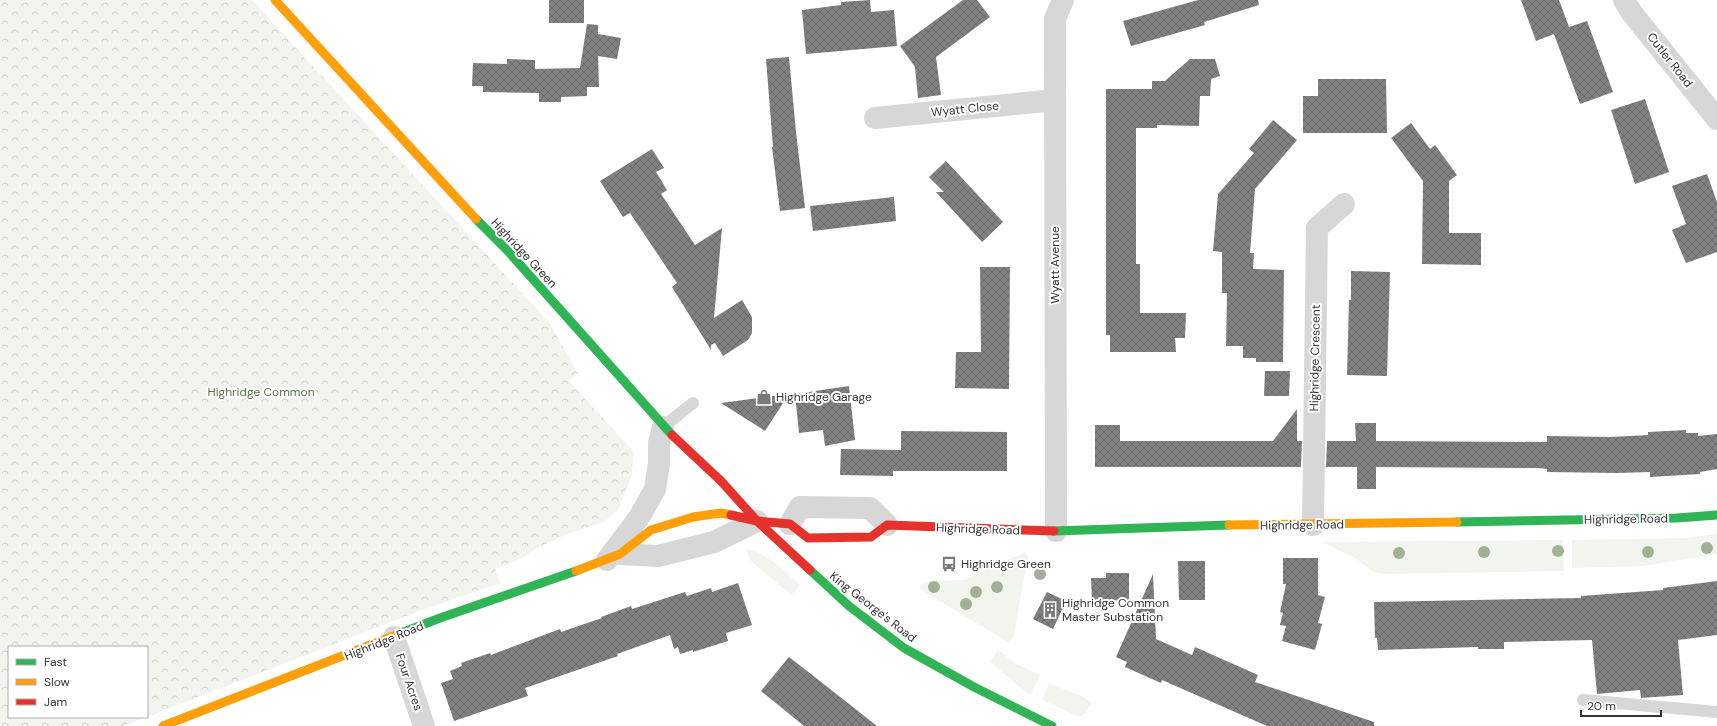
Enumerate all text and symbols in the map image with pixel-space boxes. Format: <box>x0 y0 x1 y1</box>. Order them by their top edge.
street label: Cutler Road <box>1644 29 1696 91</box>
street label: Wyatt Close <box>930 97 1000 121</box>
street label: Highridge Green <box>488 215 561 291</box>
street label: Wyatt Avenue <box>1047 226 1063 304</box>
street label: Highridge Crescent <box>1306 304 1324 412</box>
park label: Highridge Common <box>207 384 315 400</box>
shop icon: Highridge Garage <box>755 388 773 406</box>
place label: Highridge Garage <box>776 389 872 405</box>
street label: Highridge Road <box>1584 510 1668 528</box>
street label: Highridge Road <box>1260 516 1344 534</box>
street label: Highridge Road <box>936 520 1020 538</box>
bus stop icon: Highridge Green <box>940 555 958 573</box>
place label: Highridge Green <box>961 556 1051 572</box>
street label: King George's Road <box>826 568 920 646</box>
place label: Highridge Common Master Substation <box>1062 595 1169 625</box>
building icon: Highridge Common Master Substation <box>1041 601 1059 619</box>
street label: Highridge Road <box>342 618 426 664</box>
legend <box>8 646 148 718</box>
street label: Four Acres <box>392 651 426 713</box>
text: Fast <box>44 654 67 670</box>
text: Slow <box>44 674 70 690</box>
scale bar <box>1581 692 1661 718</box>
text: Jam <box>44 694 67 710</box>
text: 20 m <box>1587 698 1616 714</box>

